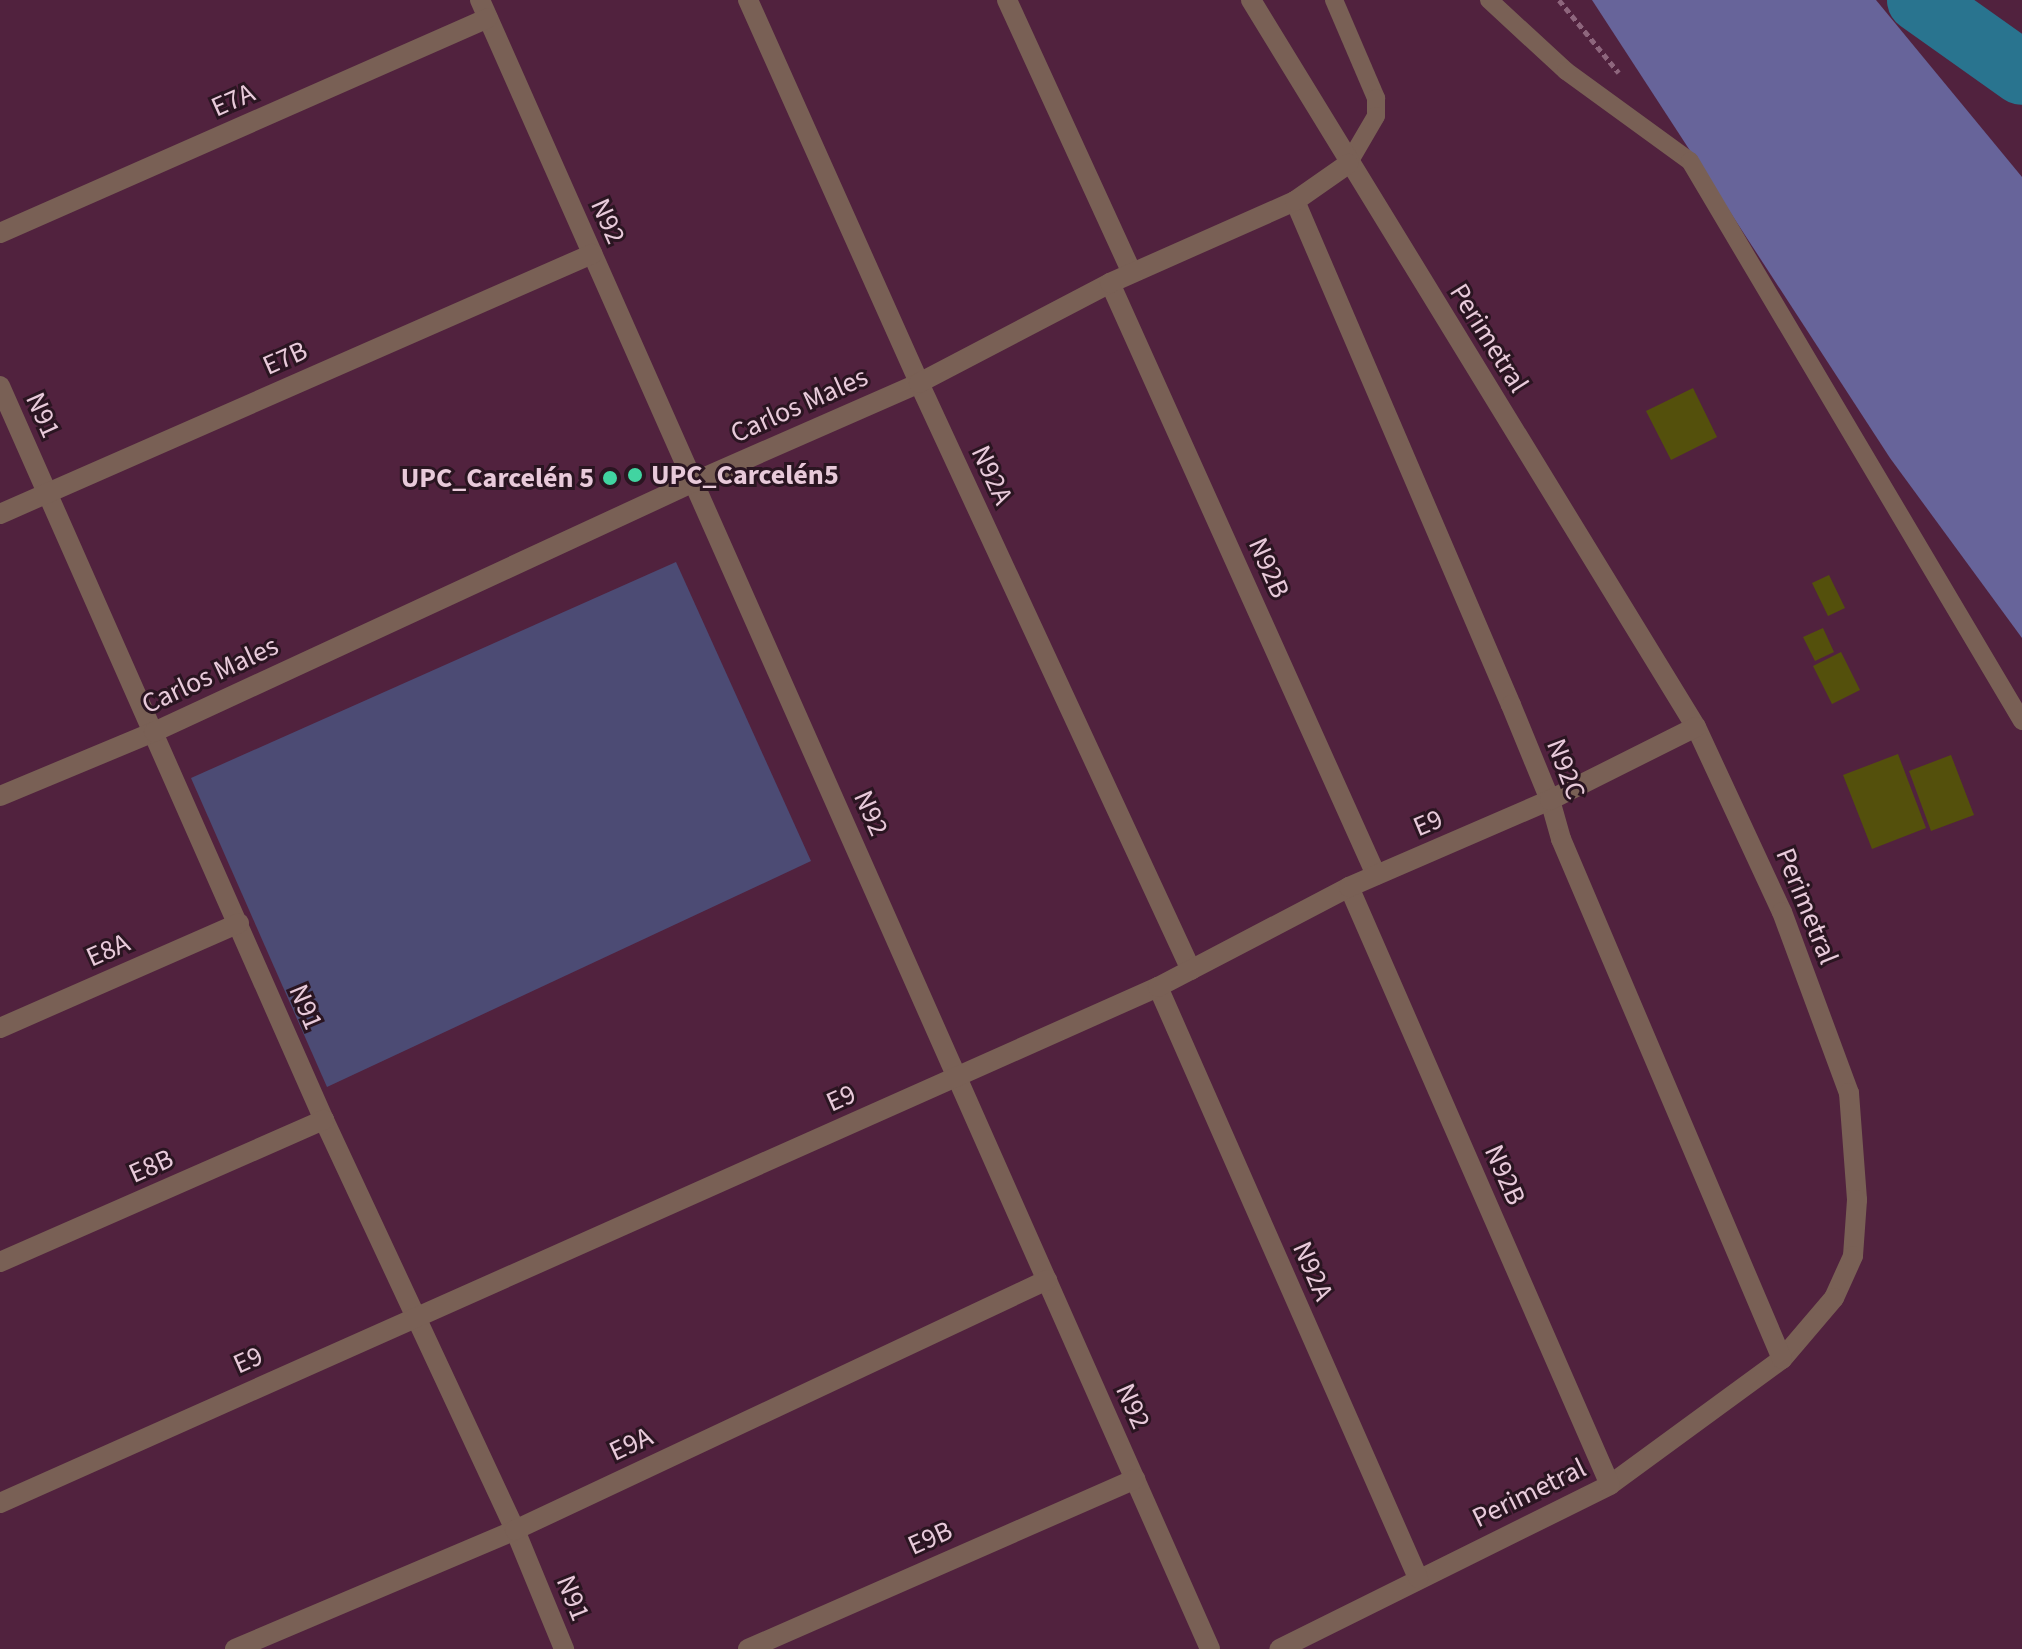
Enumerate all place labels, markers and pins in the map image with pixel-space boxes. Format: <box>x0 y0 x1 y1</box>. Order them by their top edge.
place label: UPC_Carcelén5 <box>651 458 839 492</box>
place label: UPC_Carcelén 5 <box>401 461 594 495</box>
marker: UPC_Carcelén5 <box>626 466 644 484</box>
marker: UPC_Carcelén 5 <box>601 469 619 487</box>

